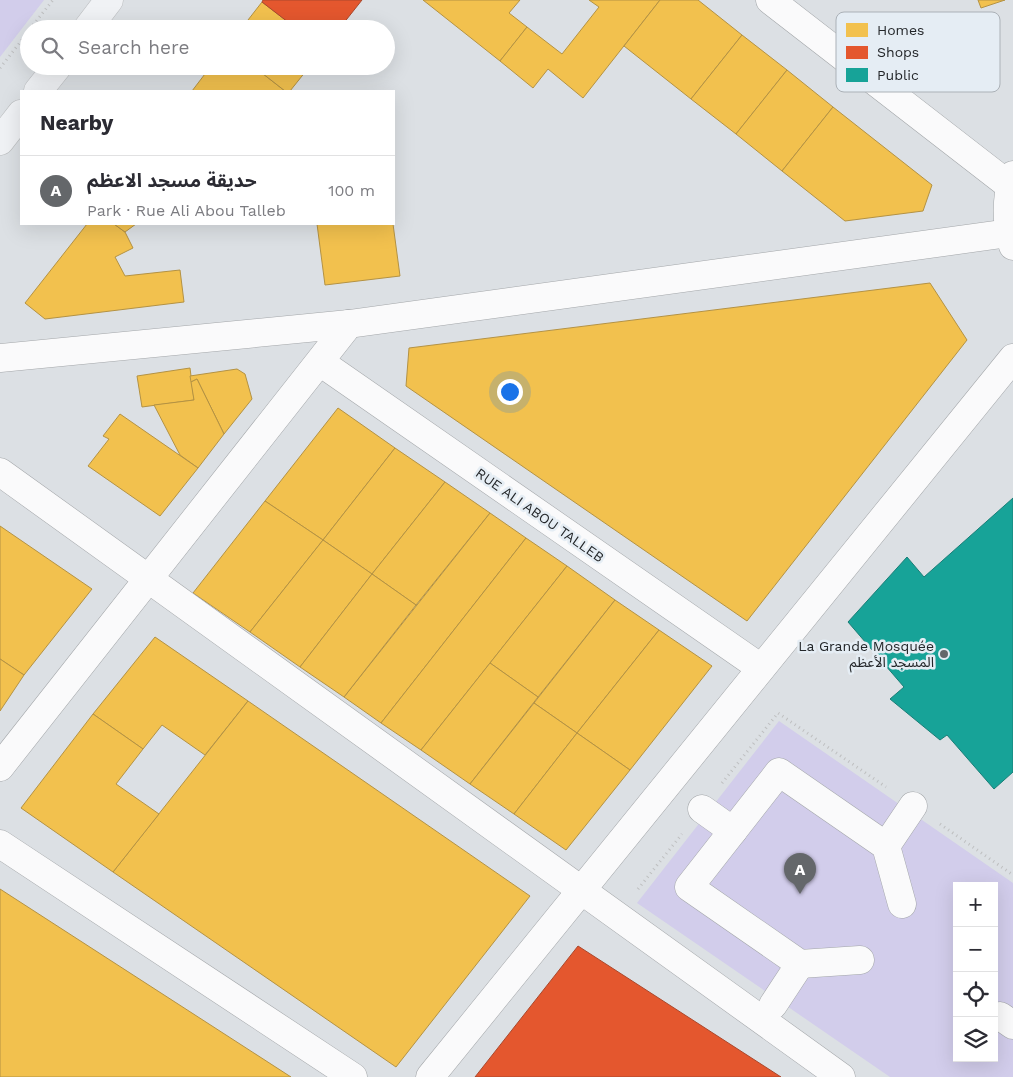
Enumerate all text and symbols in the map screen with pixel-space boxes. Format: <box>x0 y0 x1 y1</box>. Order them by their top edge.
legend <box>836 12 1000 92</box>
search box <box>20 20 395 75</box>
text: Homes <box>877 22 924 38</box>
icon: search <box>38 34 66 62</box>
text: Search here <box>78 36 189 59</box>
text: Shops <box>877 44 919 60</box>
text: Public <box>877 67 919 83</box>
text: Nearby <box>40 110 113 135</box>
text: حديقة مسجد الاعظم <box>87 169 257 192</box>
text: A <box>51 181 61 200</box>
text: 100 m <box>328 181 375 200</box>
text: Park · Rue Ali Abou Talleb <box>87 201 286 220</box>
your location <box>497 379 523 405</box>
street label: RUE ALI ABOU TALLEB <box>473 465 607 565</box>
place label: La Grande Mosquée المسجد الأعظم <box>798 638 934 673</box>
marker: La Grande Mosquée المسجد الأعظم <box>938 648 950 660</box>
pin: A <box>784 853 816 894</box>
map controls <box>953 882 998 1062</box>
button: + <box>953 882 998 927</box>
button: − <box>953 927 998 972</box>
button: locate <box>953 972 998 1017</box>
button: layers <box>953 1017 998 1062</box>

